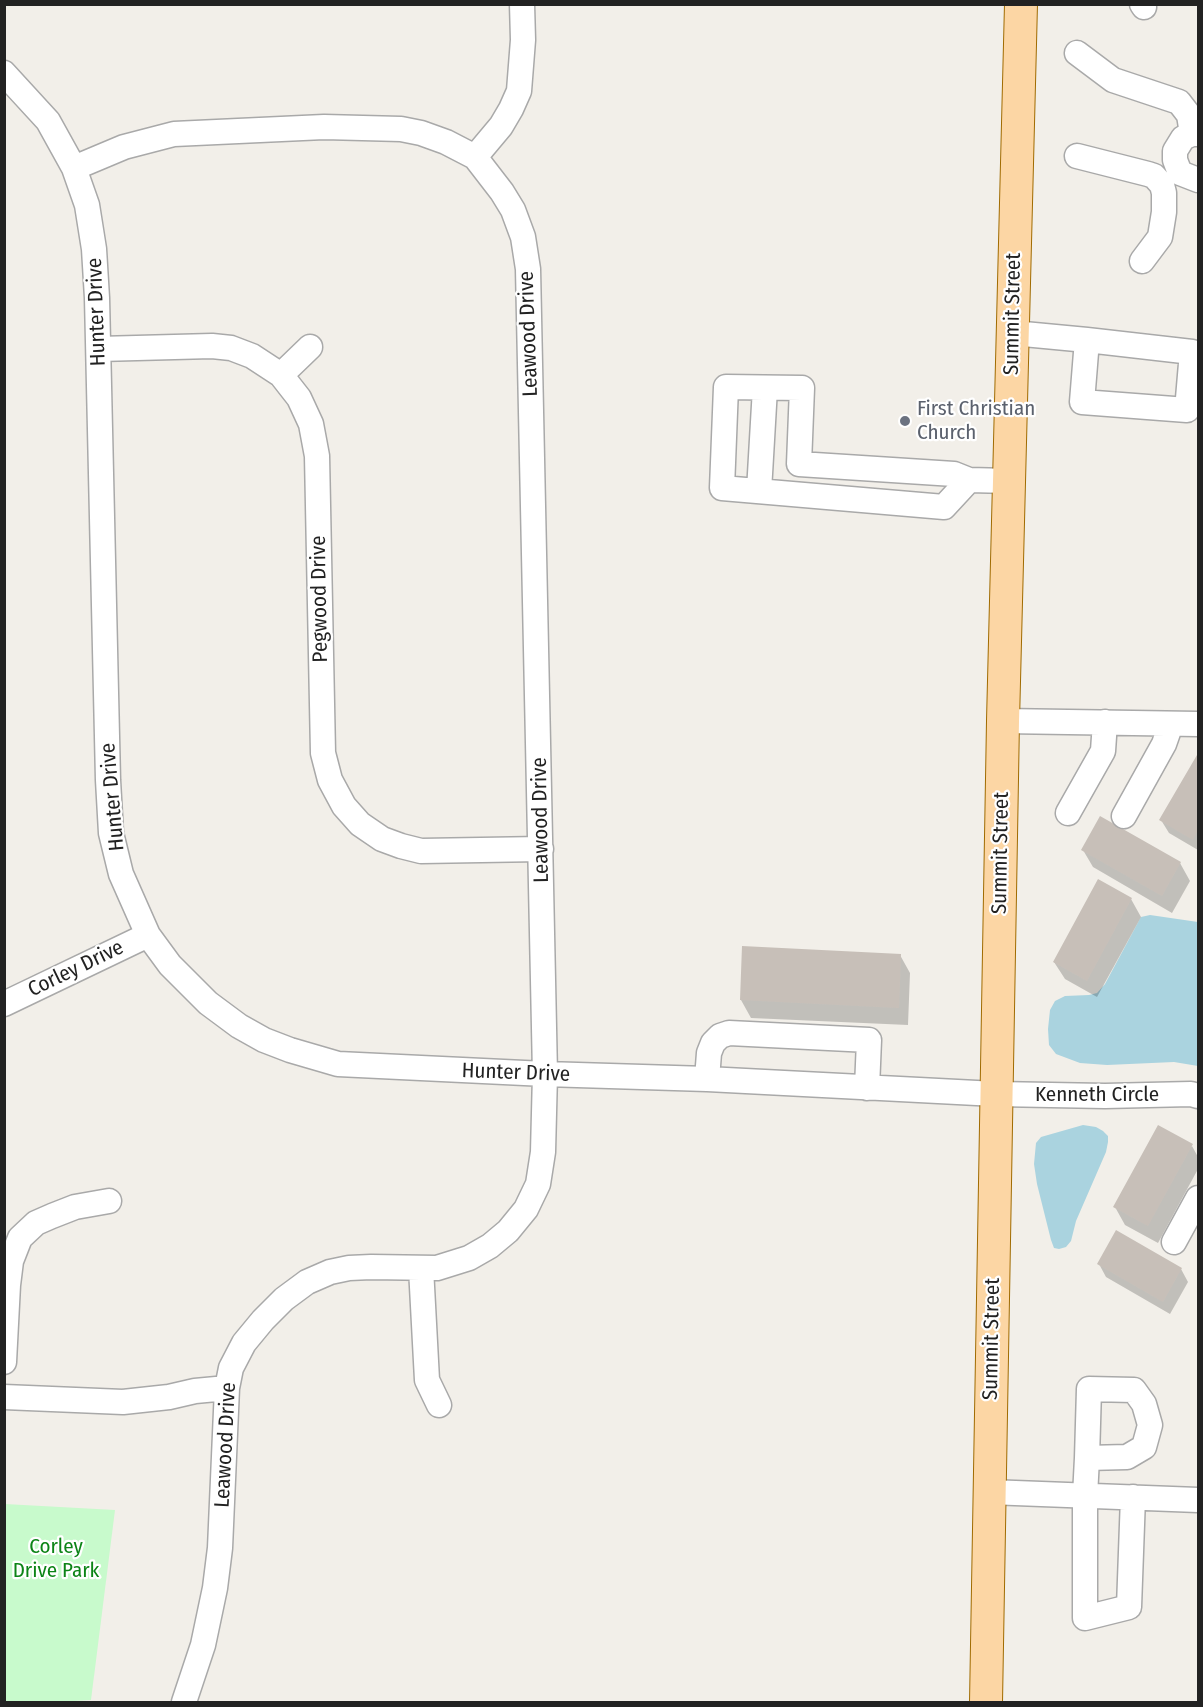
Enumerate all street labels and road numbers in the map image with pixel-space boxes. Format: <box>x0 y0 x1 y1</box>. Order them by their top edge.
street label: Summit Street <box>999 253 1027 375</box>
street label: Hunter Drive <box>83 257 111 367</box>
street label: Leawood Drive <box>514 271 544 397</box>
street label: Pegwood Drive <box>306 535 334 663</box>
street label: Hunter Drive <box>96 742 130 852</box>
street label: Leawood Drive <box>527 757 555 883</box>
street label: Summit Street <box>987 792 1015 914</box>
street label: Corley Drive <box>24 935 128 1003</box>
street label: Hunter Drive <box>461 1059 571 1087</box>
street label: Kenneth Circle <box>1035 1082 1159 1108</box>
street label: Summit Street <box>978 1278 1006 1400</box>
street label: Leawood Drive <box>210 1382 242 1508</box>

